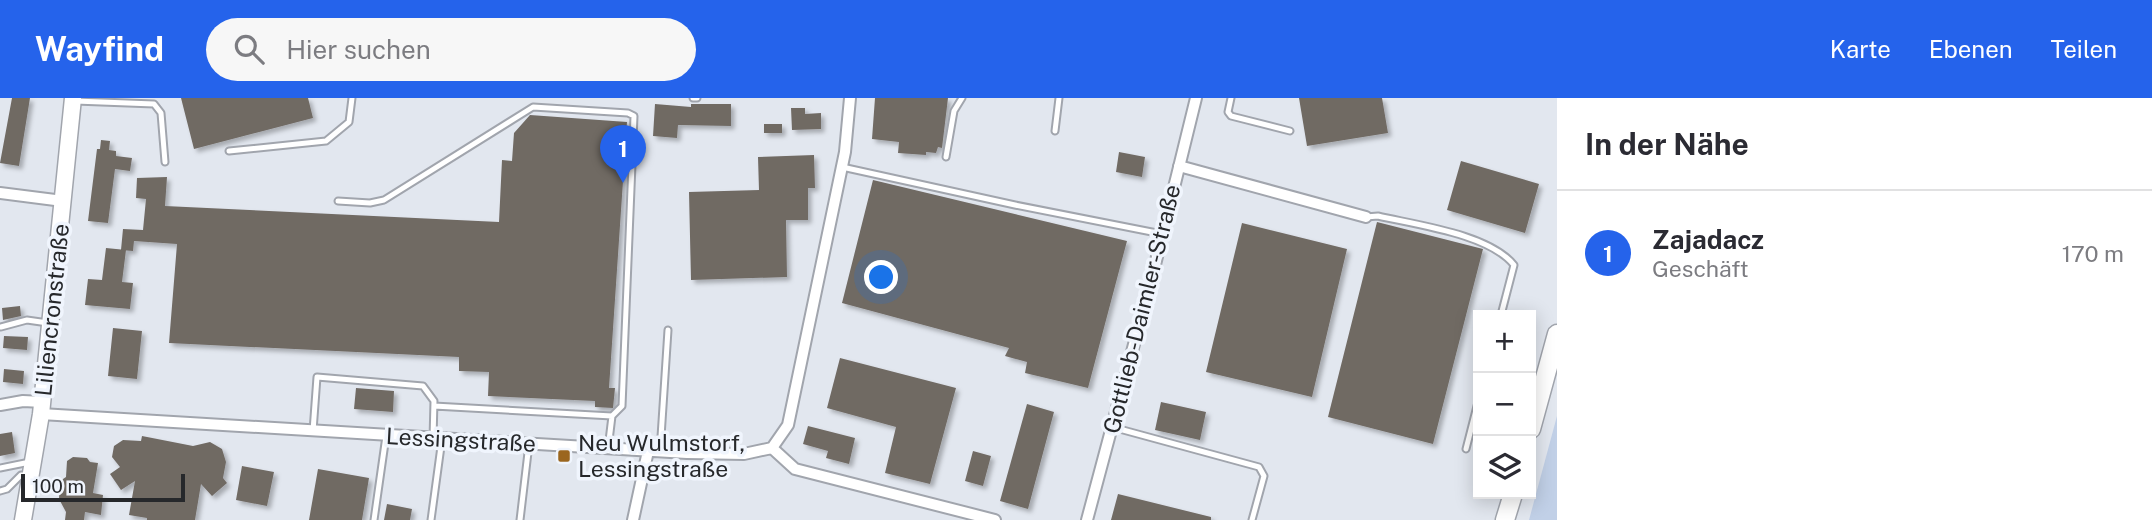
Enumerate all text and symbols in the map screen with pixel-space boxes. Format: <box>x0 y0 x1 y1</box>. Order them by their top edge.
search box <box>206 18 696 81</box>
text: Wayfind <box>35 30 164 68</box>
icon: search <box>230 30 268 68</box>
text: Hier suchen <box>286 34 431 65</box>
text: Karte <box>1830 35 1891 63</box>
text: Ebenen <box>1929 35 2013 63</box>
text: Teilen <box>2051 35 2117 63</box>
pin: 1 <box>600 125 646 183</box>
text: In der Nähe <box>1585 126 1749 162</box>
street label: Gottlieb-Daimler-Straße <box>1097 181 1186 436</box>
street label: Liliencronstraße <box>29 222 74 398</box>
text: Zajadacz <box>1652 224 1764 255</box>
text: 1 <box>1603 240 1613 267</box>
text: 170 m <box>2062 240 2124 267</box>
text: Geschäft <box>1652 255 1749 282</box>
your location <box>864 260 898 294</box>
map controls <box>1473 310 1536 499</box>
button: + <box>1473 310 1536 373</box>
button: − <box>1473 373 1536 436</box>
street label: Lessingstraße <box>385 422 537 457</box>
place label: Neu Wulmstorf, Lessingstraße <box>578 429 745 482</box>
button: layers <box>1473 436 1536 499</box>
marker: Neu Wulmstorf, Lessingstraße <box>556 448 572 464</box>
scale bar <box>21 471 186 503</box>
text: 100 m <box>32 475 84 497</box>

